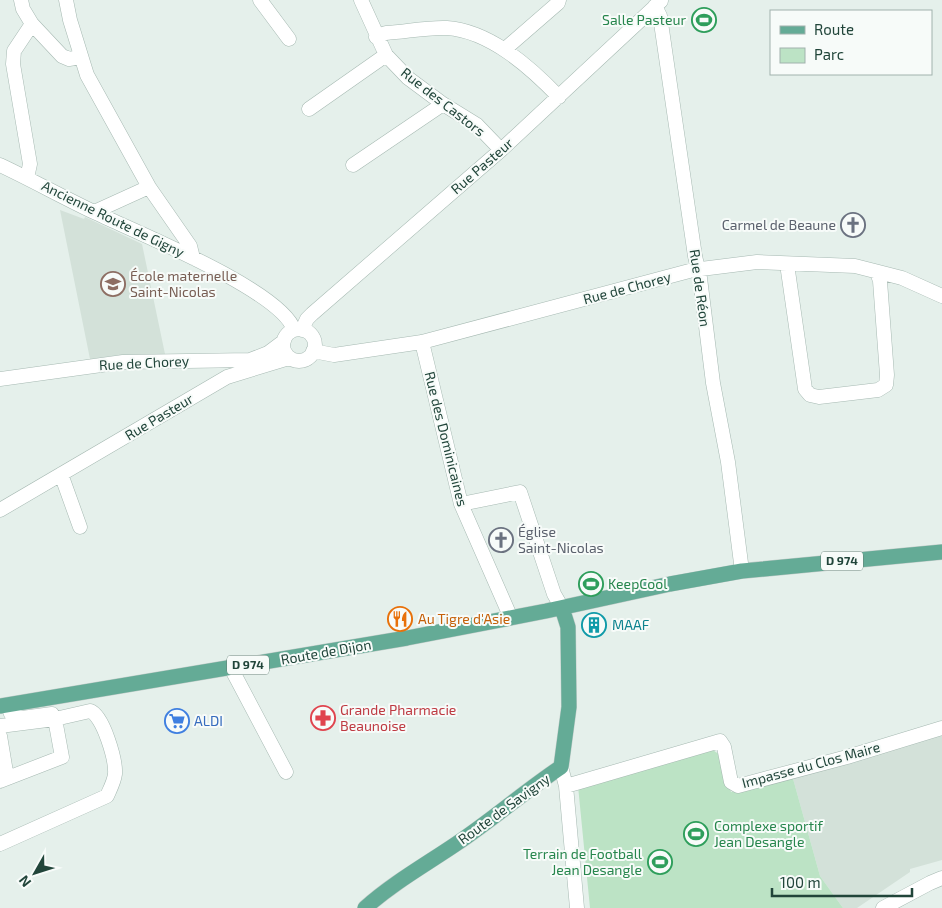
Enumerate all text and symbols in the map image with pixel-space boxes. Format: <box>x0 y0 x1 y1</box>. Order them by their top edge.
sports icon: Salle Pasteur <box>691 7 717 33</box>
legend <box>770 10 932 75</box>
place label: Salle Pasteur <box>602 11 686 28</box>
text: Route <box>814 20 854 38</box>
text: Parc <box>814 45 844 63</box>
street label: Rue des Castors <box>398 64 489 140</box>
street label: Rue Pasteur <box>447 134 516 197</box>
street label: Ancienne Route de Gigny <box>39 177 188 261</box>
church icon: Carmel de Beaune <box>840 212 866 238</box>
place label: Carmel de Beaune <box>722 216 836 233</box>
street label: Rue de Réon <box>687 248 714 328</box>
place label: École maternelle Saint-Nicolas <box>130 267 237 300</box>
street label: Rue de Chorey <box>581 267 673 307</box>
school or university icon: École maternelle Saint-Nicolas <box>100 271 126 297</box>
street label: Rue de Chorey <box>98 352 190 373</box>
street label: Rue des Dominicaines <box>421 370 471 508</box>
street label: Rue Pasteur <box>121 389 196 444</box>
place label: Église Saint-Nicolas <box>518 523 604 556</box>
church icon: Église Saint-Nicolas <box>488 527 514 553</box>
road number: D 974 <box>821 552 863 570</box>
sports icon: KeepCool <box>578 571 604 597</box>
place label: KeepCool <box>608 575 668 592</box>
restaurant icon: Au Tigre d'Asie <box>387 606 413 632</box>
place label: Au Tigre d'Asie <box>418 610 510 627</box>
building icon: MAAF <box>581 612 607 638</box>
place label: MAAF <box>612 616 650 633</box>
street label: Route de Dijon <box>279 635 372 668</box>
road number: D 974 <box>227 656 269 674</box>
place label: Grande Pharmacie Beaunoise <box>340 701 456 734</box>
pharmacy icon: Grande Pharmacie Beaunoise <box>310 705 336 731</box>
supermarket icon: ALDI <box>164 708 190 734</box>
place label: ALDI <box>194 712 223 729</box>
street label: Impasse du Clos Maire <box>740 738 882 791</box>
street label: Route de Savigny <box>455 769 553 847</box>
place label: Complexe sportif Jean Desangle <box>714 817 823 850</box>
sports icon: Complexe sportif Jean Desangle <box>683 821 709 847</box>
place label: Terrain de Football Jean Desangle <box>523 845 643 878</box>
north arrow <box>10 848 60 898</box>
sports icon: Terrain de Football Jean Desangle <box>647 849 673 875</box>
scale bar <box>772 866 912 898</box>
text: N <box>15 872 34 891</box>
text: 100 m <box>780 873 821 891</box>

